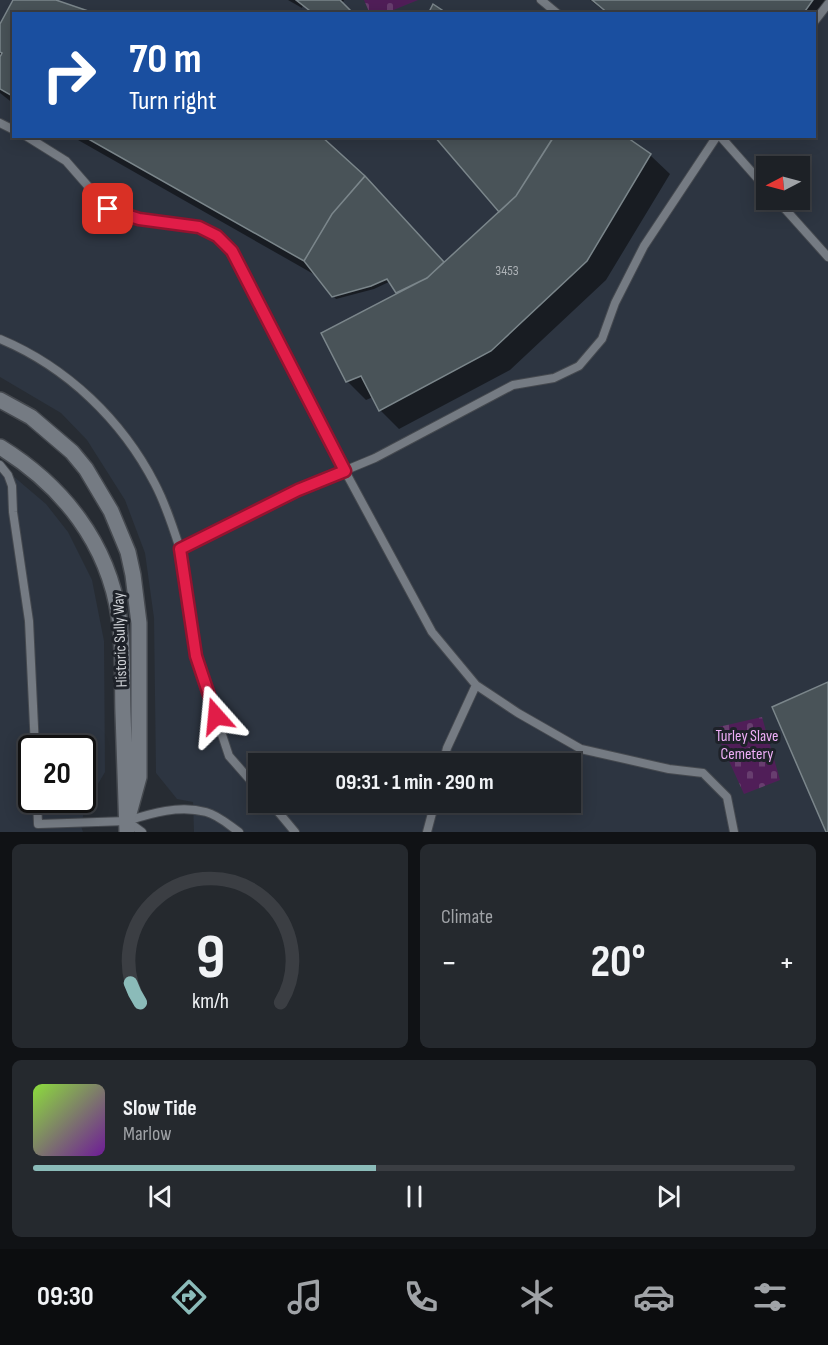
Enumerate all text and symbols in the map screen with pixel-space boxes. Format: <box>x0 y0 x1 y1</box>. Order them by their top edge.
text: 70 m <box>129 34 202 85</box>
icon: right <box>30 36 108 114</box>
text: Turn right <box>129 85 216 117</box>
north arrow <box>756 156 810 210</box>
map controls <box>756 156 810 210</box>
pin <box>82 183 133 234</box>
icon: arrive <box>91 192 124 225</box>
house number: 3453 <box>495 262 519 279</box>
street label: Historic Sully Way <box>109 592 132 688</box>
position arrow <box>184 684 248 748</box>
park label: Turley Slave Cemetery <box>715 727 779 764</box>
speed limit sign: 20 <box>18 735 96 813</box>
text: 09:31 · 1 min · 290 m <box>336 769 493 796</box>
text: Climate <box>441 905 493 929</box>
text: 9 <box>195 921 225 996</box>
text: 20° <box>590 935 646 990</box>
text: − <box>441 943 457 983</box>
text: + <box>779 943 795 983</box>
text: km/h <box>191 989 229 1014</box>
text: Slow Tide <box>123 1095 197 1122</box>
text: Marlow <box>123 1122 171 1146</box>
icon: previous <box>144 1180 177 1213</box>
icon: pause <box>398 1180 431 1213</box>
icon: next <box>652 1180 685 1213</box>
icon: directions <box>168 1276 210 1318</box>
icon: music <box>284 1276 326 1318</box>
icon: phone <box>400 1276 442 1318</box>
icon: climate <box>516 1276 558 1318</box>
icon: car <box>633 1276 675 1318</box>
icon: filters <box>749 1276 791 1318</box>
text: 09:30 <box>37 1281 94 1313</box>

